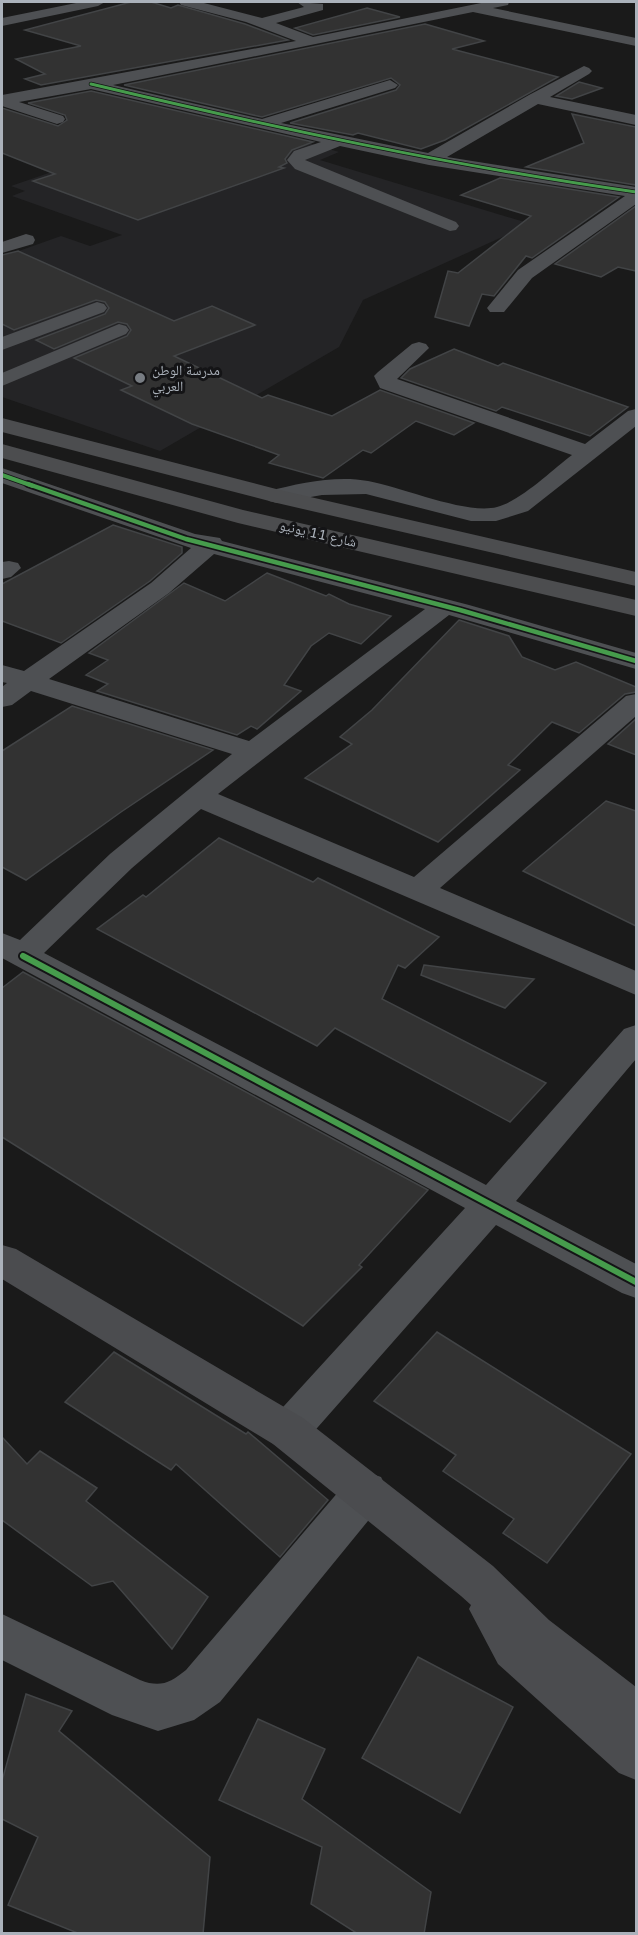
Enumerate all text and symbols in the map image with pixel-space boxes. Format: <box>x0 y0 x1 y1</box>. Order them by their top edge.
place label: مدرسة الوطن العربي <box>152 362 220 397</box>
marker: مدرسة الوطن العربي <box>133 371 147 385</box>
street label: شارع 11 يونيو <box>278 517 358 552</box>

